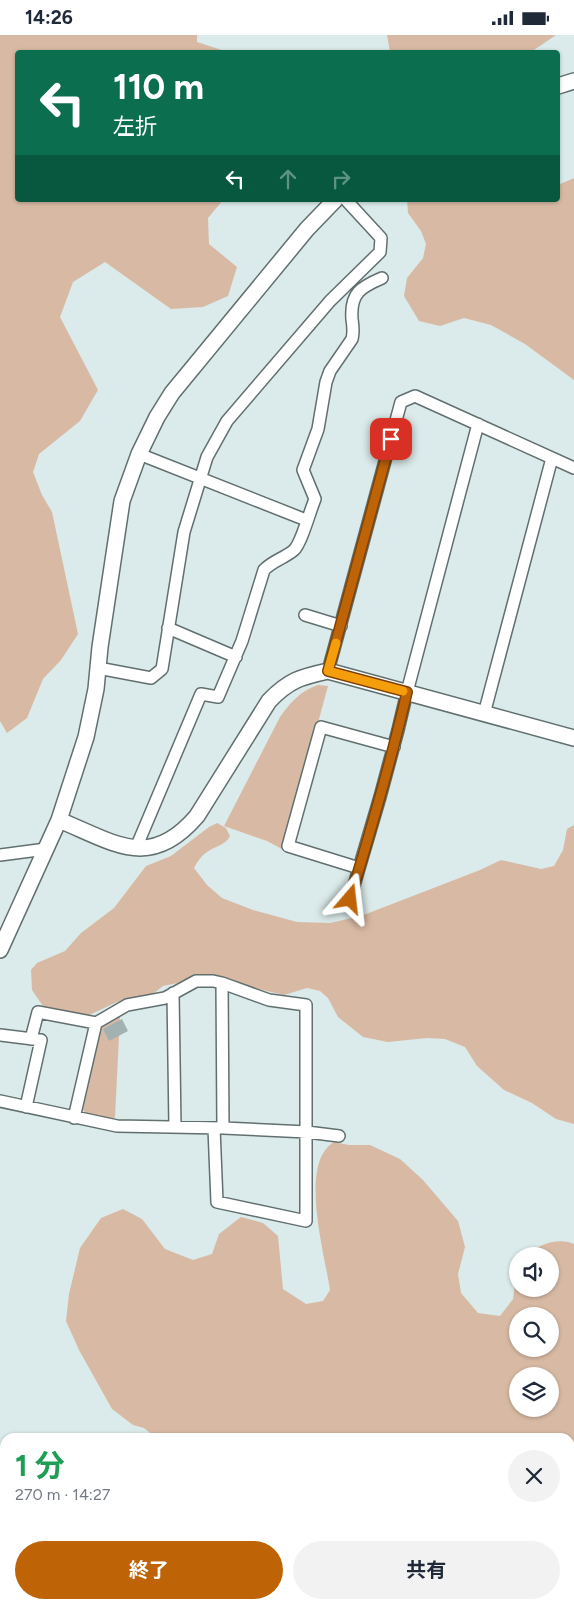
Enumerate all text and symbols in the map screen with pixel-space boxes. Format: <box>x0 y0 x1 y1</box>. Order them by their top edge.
text: 14:26 <box>25 6 73 29</box>
text: 110 m <box>113 66 204 108</box>
icon: left <box>30 70 95 135</box>
text: 左折 <box>113 113 157 140</box>
icon: left <box>221 165 249 193</box>
icon: ahead <box>274 165 302 193</box>
icon: right <box>327 165 355 193</box>
pin <box>370 418 412 460</box>
icon: arrive <box>377 425 405 453</box>
position arrow <box>323 872 375 924</box>
map controls <box>509 1247 559 1417</box>
button: sound <box>509 1247 559 1297</box>
button: search <box>509 1307 559 1357</box>
button: layers <box>509 1367 559 1417</box>
text: 1 分 <box>15 1447 65 1484</box>
button: close <box>508 1450 560 1502</box>
text: 270 m · 14:27 <box>15 1485 110 1504</box>
button: 終了 <box>15 1541 283 1599</box>
button: 共有 <box>293 1541 560 1599</box>

